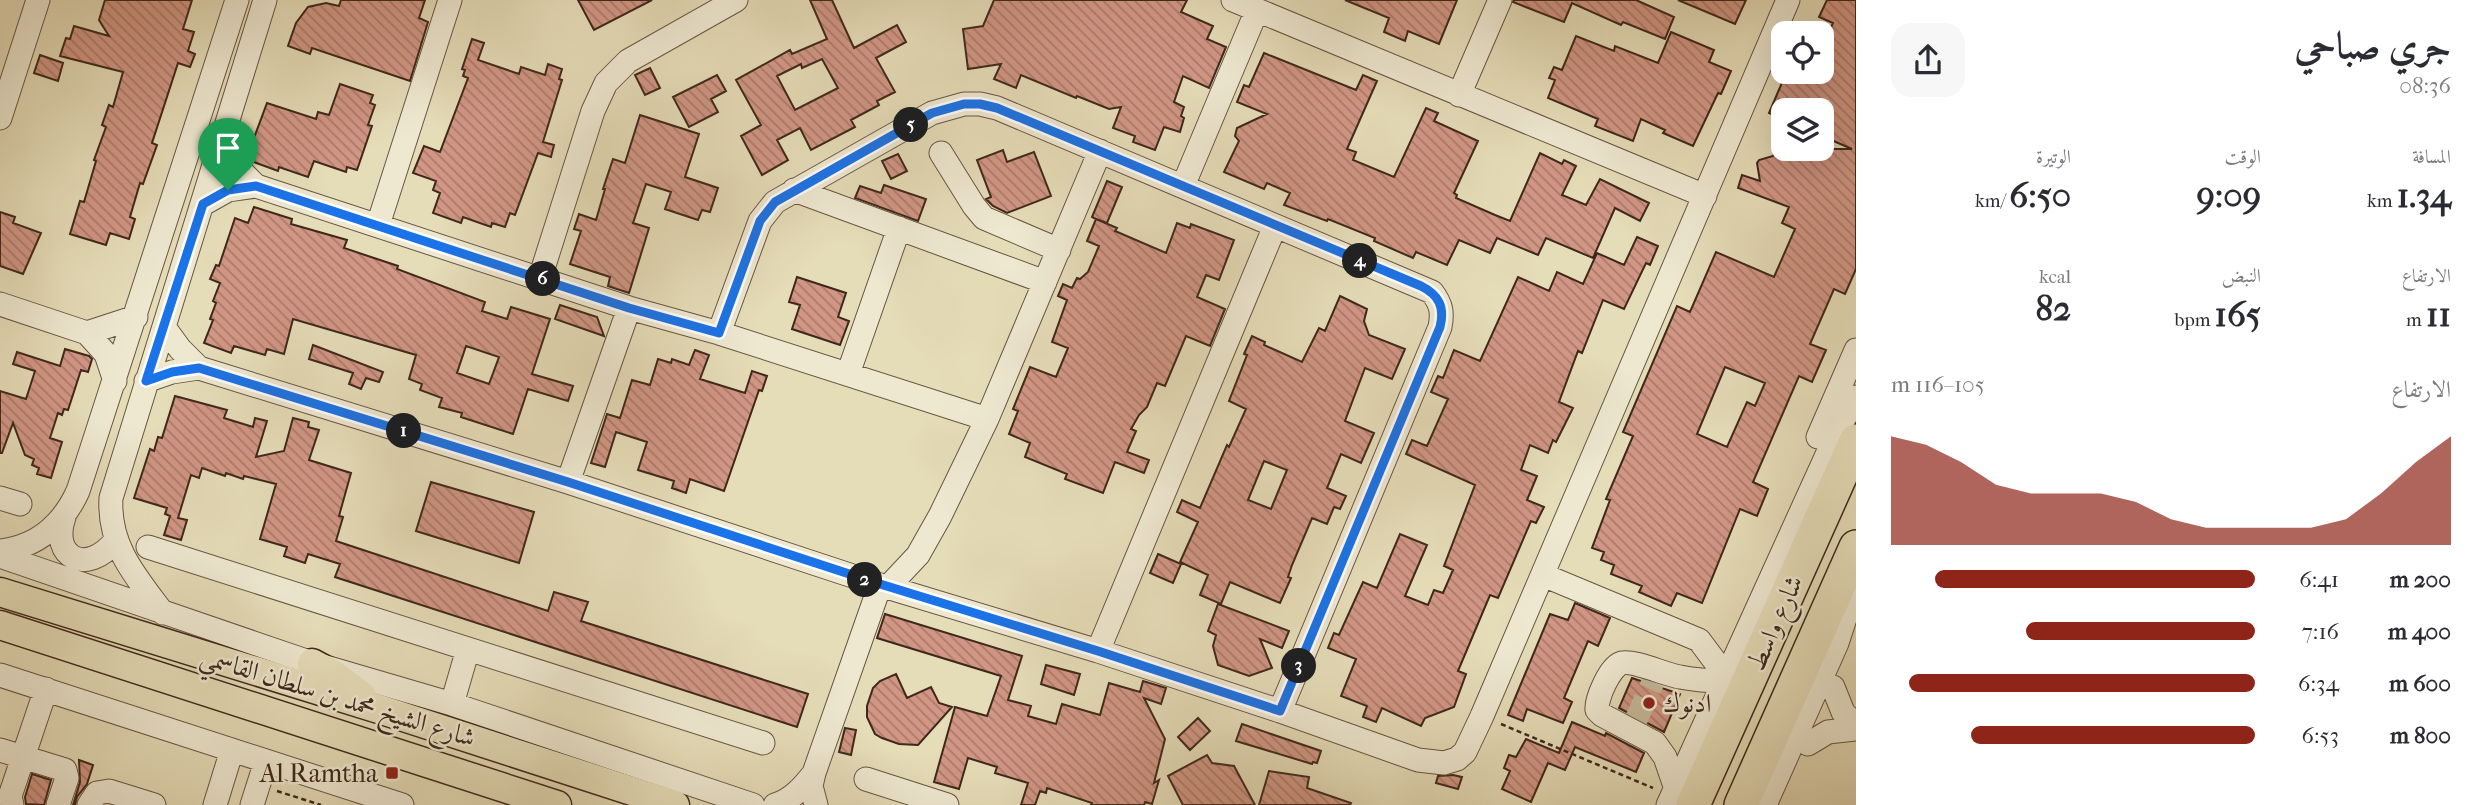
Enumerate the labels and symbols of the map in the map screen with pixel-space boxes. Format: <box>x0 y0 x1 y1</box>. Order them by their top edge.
pin: 5 <box>894 108 928 142</box>
pin <box>198 118 258 190</box>
pin: 4 <box>1342 244 1378 278</box>
pin: 6 <box>526 262 560 296</box>
pin: 1 <box>386 414 422 448</box>
pin: 2 <box>848 562 882 598</box>
street label: شارع واسط <box>1740 571 1815 678</box>
street label: شارع الشيخ محمد بن سلطان القاسمي <box>194 640 479 762</box>
pin: 3 <box>1282 648 1316 684</box>
place label: ادنوك <box>1663 688 1711 720</box>
marker: ادنوك <box>1641 695 1657 711</box>
place label: Al Ramtha <box>259 758 379 789</box>
marker: Al Ramtha <box>384 765 400 781</box>

